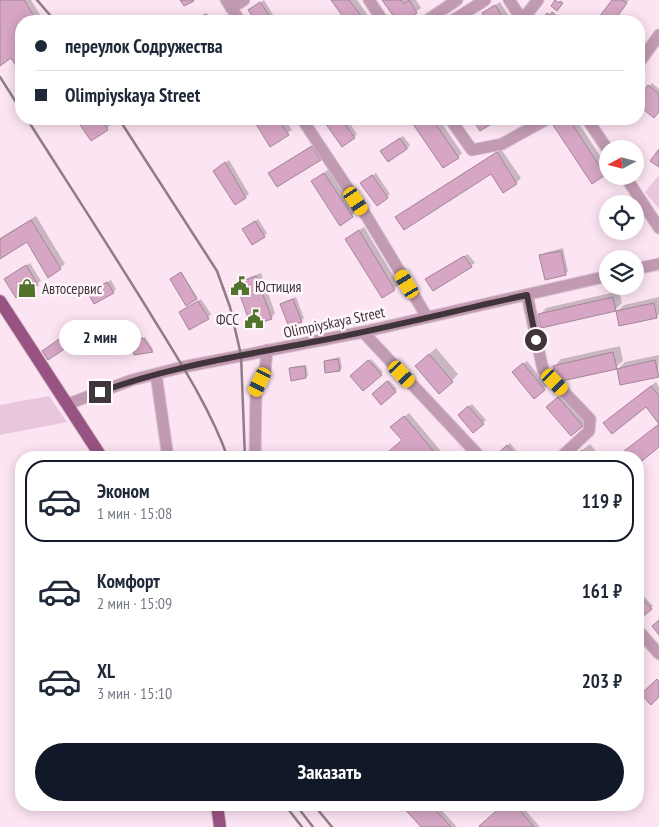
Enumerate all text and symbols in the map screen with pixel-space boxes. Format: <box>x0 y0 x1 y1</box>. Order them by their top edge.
text: переулок Содружества <box>65 34 223 58</box>
text: Olimpiyskaya Street <box>65 83 200 107</box>
north arrow <box>599 140 644 185</box>
map controls <box>599 140 644 295</box>
car <box>341 184 370 218</box>
button: locate <box>599 195 644 240</box>
button: layers <box>599 250 644 295</box>
car <box>392 267 421 301</box>
public building icon: Юстиция <box>229 275 251 297</box>
shop icon: Автосервис <box>16 277 38 299</box>
place label: Юстиция <box>255 277 302 296</box>
place label: Автосервис <box>42 279 103 298</box>
street label: Olimpiyskaya Street <box>282 302 386 342</box>
public building icon: ФСС <box>243 308 265 330</box>
place label: ФСС <box>216 310 239 329</box>
callout: 2 мин <box>59 320 141 354</box>
text: 2 мин <box>83 327 117 347</box>
route start <box>525 329 547 351</box>
car <box>386 358 417 390</box>
car <box>246 365 273 399</box>
car <box>539 366 570 398</box>
route end <box>89 381 111 403</box>
icon: car <box>37 479 82 524</box>
text: Эконом <box>97 479 150 503</box>
text: 119 ₽ <box>582 489 622 513</box>
text: 1 мин · 15:08 <box>97 503 172 523</box>
icon: car <box>37 569 82 614</box>
text: Комфорт <box>97 569 160 593</box>
text: 161 ₽ <box>582 579 622 603</box>
text: 2 мин · 15:09 <box>97 593 172 613</box>
icon: car <box>37 659 82 704</box>
text: XL <box>97 659 115 683</box>
text: 203 ₽ <box>582 669 622 693</box>
text: 3 мин · 15:10 <box>97 683 172 703</box>
button: Заказать <box>35 743 624 801</box>

